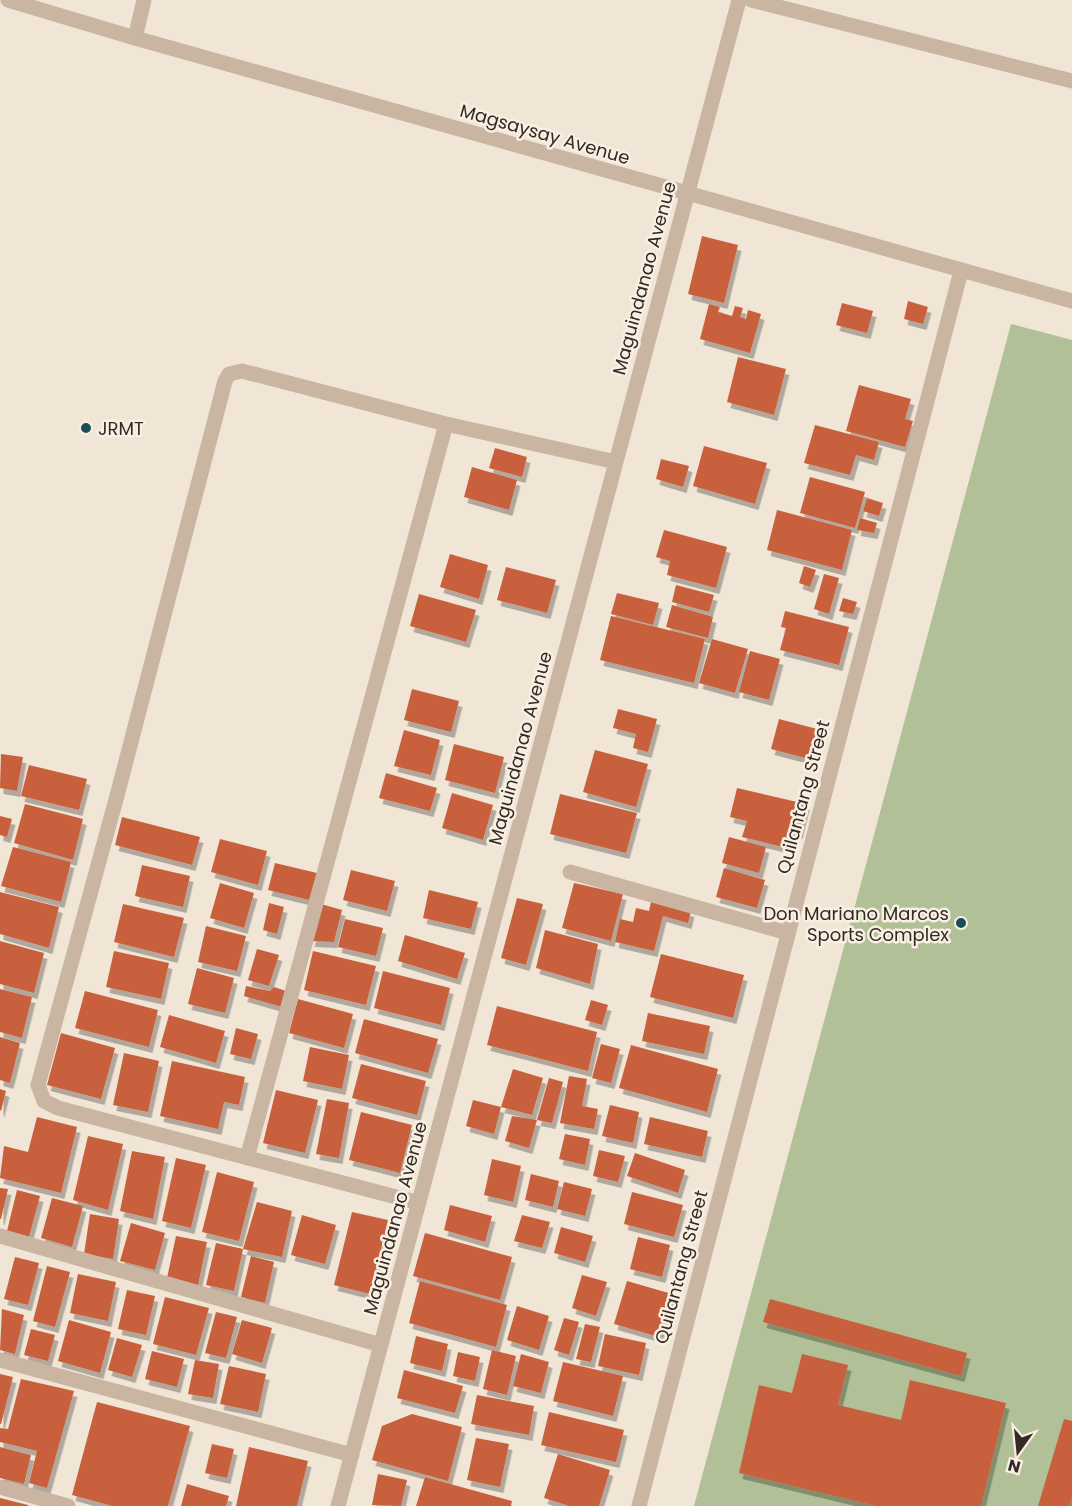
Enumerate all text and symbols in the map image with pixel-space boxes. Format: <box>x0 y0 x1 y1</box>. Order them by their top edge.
street label: Magsaysay Avenue <box>457 98 633 170</box>
street label: Maguindanao Avenue <box>606 179 682 377</box>
place label: JRMT <box>98 416 144 441</box>
marker: JRMT <box>79 421 93 435</box>
street label: Maguindanao Avenue <box>482 649 558 847</box>
street label: Quilantang Street <box>770 717 836 877</box>
place label: Don Mariano Marcos Sports Complex <box>763 901 949 947</box>
marker: Don Mariano Marcos Sports Complex <box>954 916 968 930</box>
street label: Maguindanao Avenue <box>357 1119 433 1317</box>
street label: Quilantang Street <box>648 1187 714 1347</box>
north arrow <box>988 1422 1048 1482</box>
text: N <box>1005 1453 1023 1479</box>

